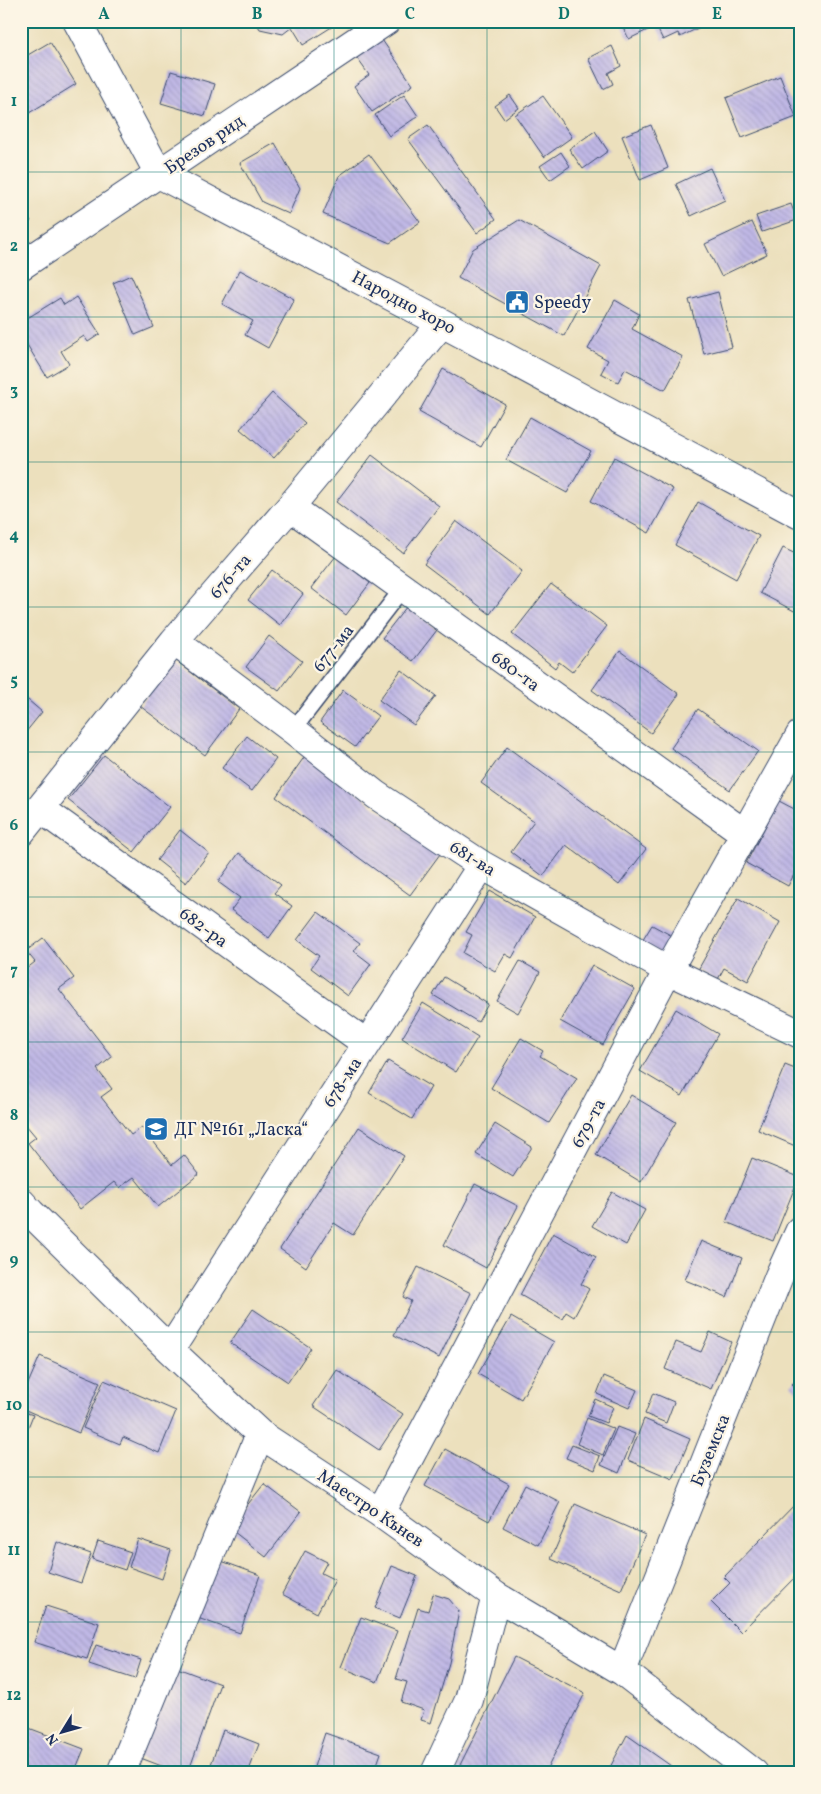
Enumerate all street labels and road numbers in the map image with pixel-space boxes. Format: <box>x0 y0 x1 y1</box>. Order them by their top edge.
street label: Брезов рид <box>160 109 250 181</box>
street label: Народно хоро <box>347 265 460 341</box>
street label: 676-та <box>204 549 258 605</box>
street label: 677-ма <box>307 620 361 678</box>
street label: 680-та <box>486 646 545 698</box>
street label: 681-ва <box>444 835 500 883</box>
street label: 682-ра <box>174 902 233 954</box>
street label: 678-ма <box>318 1053 369 1113</box>
street label: 679-та <box>566 1095 613 1153</box>
street label: Буземска <box>686 1411 737 1491</box>
street label: Маестро Кънев <box>312 1464 428 1554</box>

